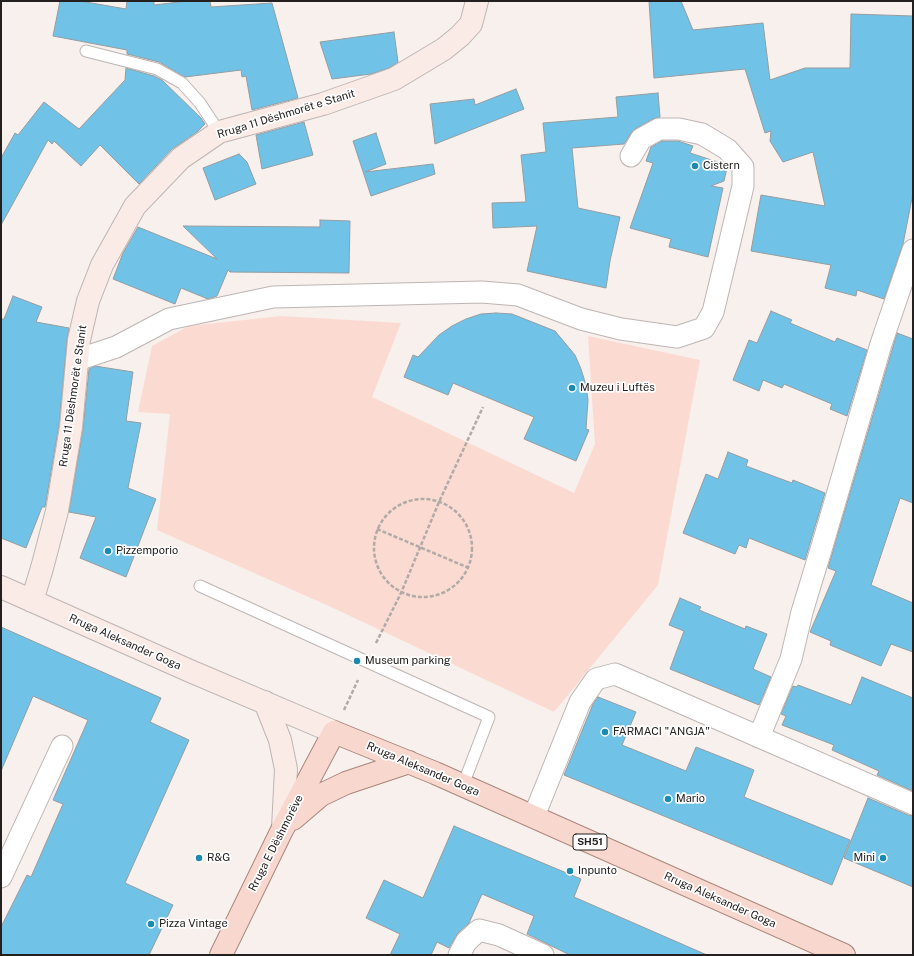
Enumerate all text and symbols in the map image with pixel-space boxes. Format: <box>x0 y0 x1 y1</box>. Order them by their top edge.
street label: Rruga 11 Dëshmorët e Stanit <box>215 87 357 141</box>
place label: Cistern <box>703 159 740 173</box>
marker: Cistern <box>690 161 700 171</box>
street label: Rruga 11 Dëshmorët e Stanit <box>56 324 90 468</box>
place label: Muzeu i Luftës <box>580 381 655 395</box>
marker: Muzeu i Luftës <box>567 383 577 393</box>
place label: Pizzemporio <box>116 544 178 558</box>
marker: Pizzemporio <box>103 546 113 556</box>
street label: Rruga Aleksander Goga <box>67 611 183 673</box>
place label: Museum parking <box>365 654 451 668</box>
marker: Museum parking <box>352 656 362 666</box>
place label: FARMACI "ANGJA" <box>613 725 710 739</box>
marker: FARMACI "ANGJA" <box>600 727 610 737</box>
street label: Rruga Aleksander Goga <box>365 739 481 799</box>
place label: Mario <box>676 792 705 806</box>
street label: Rruga E Dëshmorëve <box>246 793 306 893</box>
marker: Mario <box>663 794 673 804</box>
road number: SH51 <box>573 834 607 850</box>
place label: R&G <box>207 851 230 865</box>
place label: Mini <box>853 851 875 865</box>
marker: R&G <box>194 853 204 863</box>
marker: Mini <box>878 853 888 863</box>
place label: Inpunto <box>578 864 617 878</box>
marker: Inpunto <box>565 866 575 876</box>
street label: Rruga Aleksander Goga <box>662 869 778 931</box>
place label: Pizza Vintage <box>159 917 228 931</box>
marker: Pizza Vintage <box>146 919 156 929</box>

